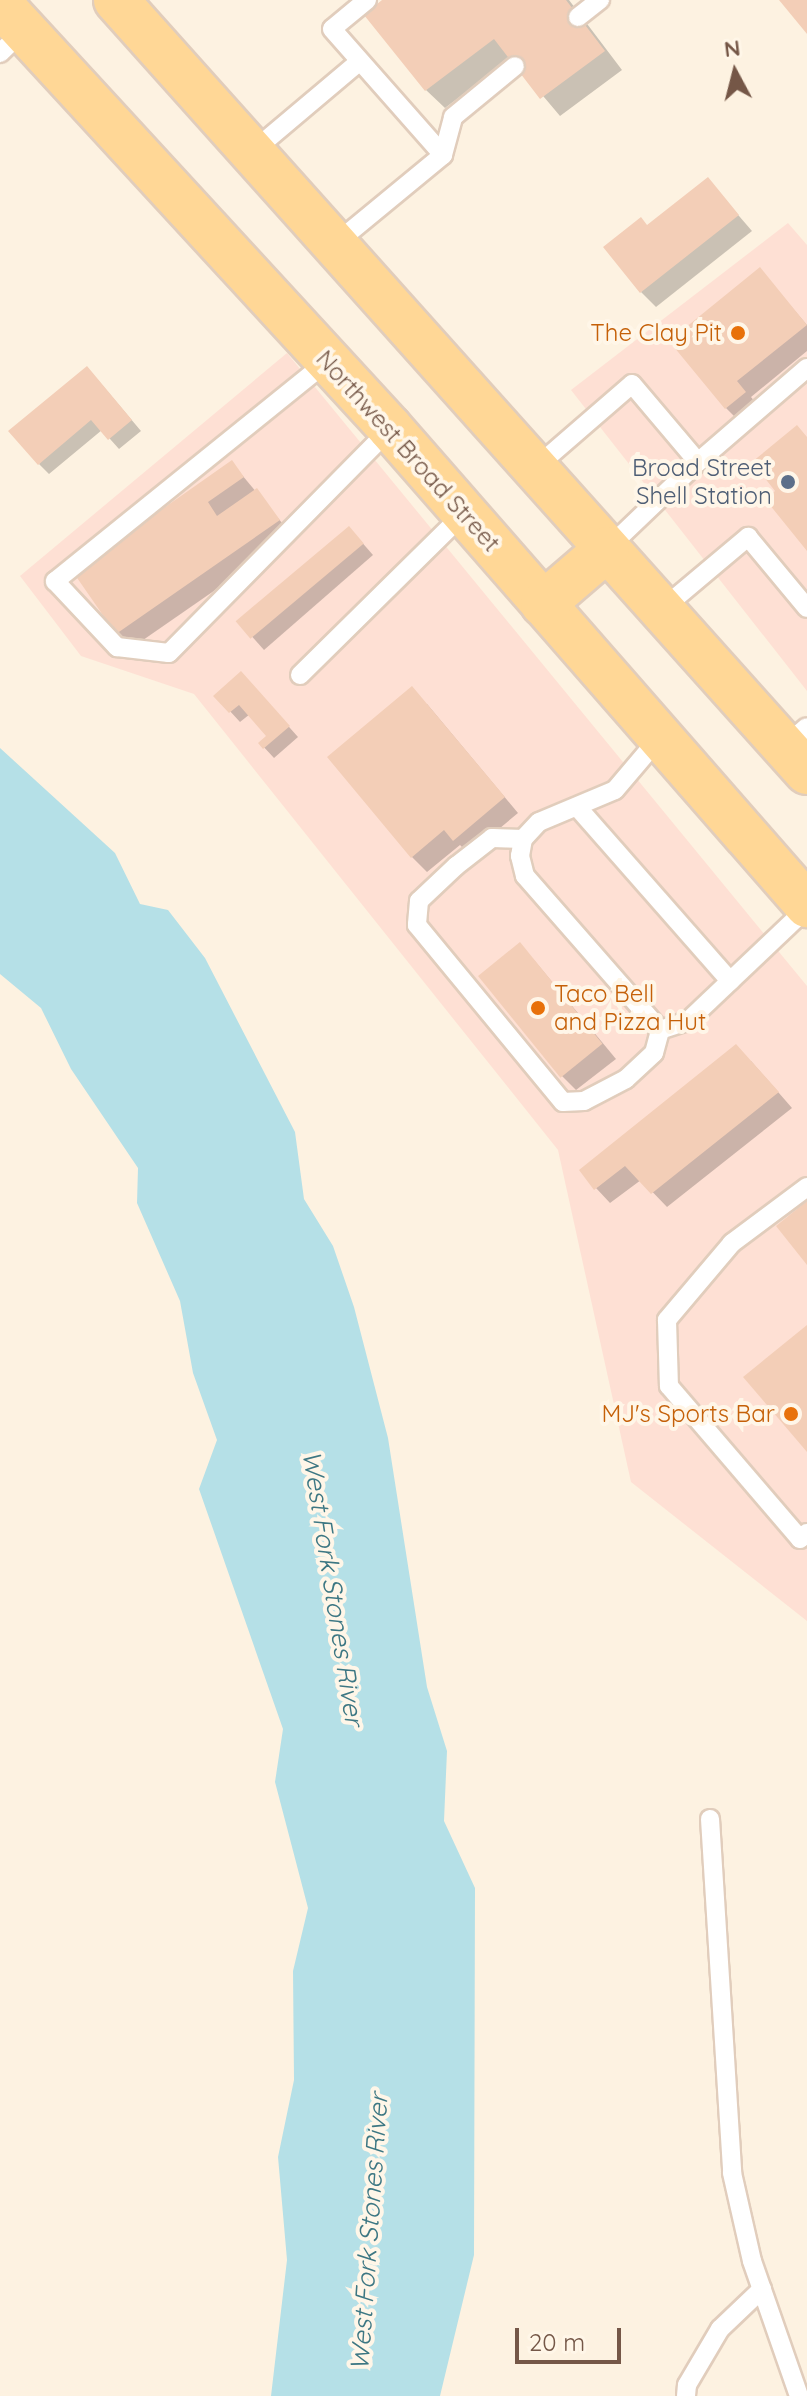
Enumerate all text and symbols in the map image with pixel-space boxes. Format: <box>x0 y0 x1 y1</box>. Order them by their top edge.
north arrow <box>695 32 775 112</box>
text: N <box>722 33 742 63</box>
place label: The Clay Pit <box>590 319 722 347</box>
marker: The Clay Pit <box>729 324 747 342</box>
street label: Northwest Broad Street <box>310 345 506 557</box>
place label: Broad Street Shell Station <box>632 454 772 510</box>
marker: Broad Street Shell Station <box>779 473 797 491</box>
place label: Taco Bell and Pizza Hut <box>554 980 706 1036</box>
marker: Taco Bell and Pizza Hut <box>529 999 547 1017</box>
place label: MJ's Sports Bar <box>601 1400 775 1428</box>
marker: MJ's Sports Bar <box>782 1405 800 1423</box>
water label: West Fork Stones River <box>296 1448 370 1728</box>
water label: West Fork Stones River <box>344 2092 394 2372</box>
scale bar <box>519 2312 625 2362</box>
text: 20 m <box>529 2327 585 2357</box>

